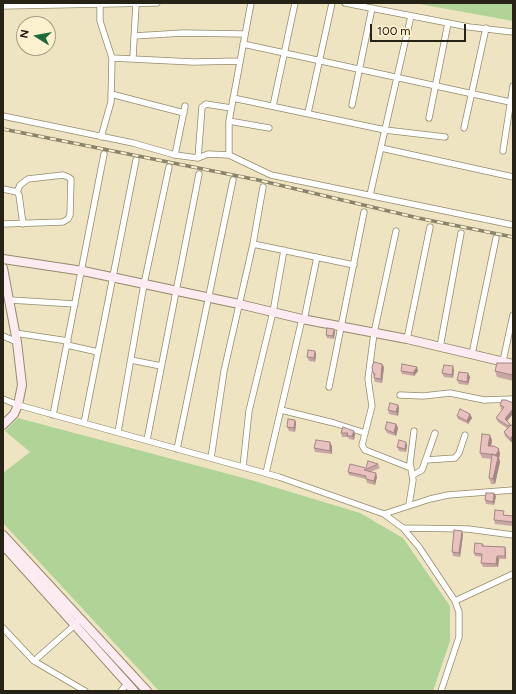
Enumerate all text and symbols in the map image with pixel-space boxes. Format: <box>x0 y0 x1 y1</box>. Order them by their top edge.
north arrow <box>16 16 56 56</box>
scale bar <box>372 16 468 42</box>
text: 100 m <box>377 24 411 38</box>
text: N <box>18 28 32 39</box>

